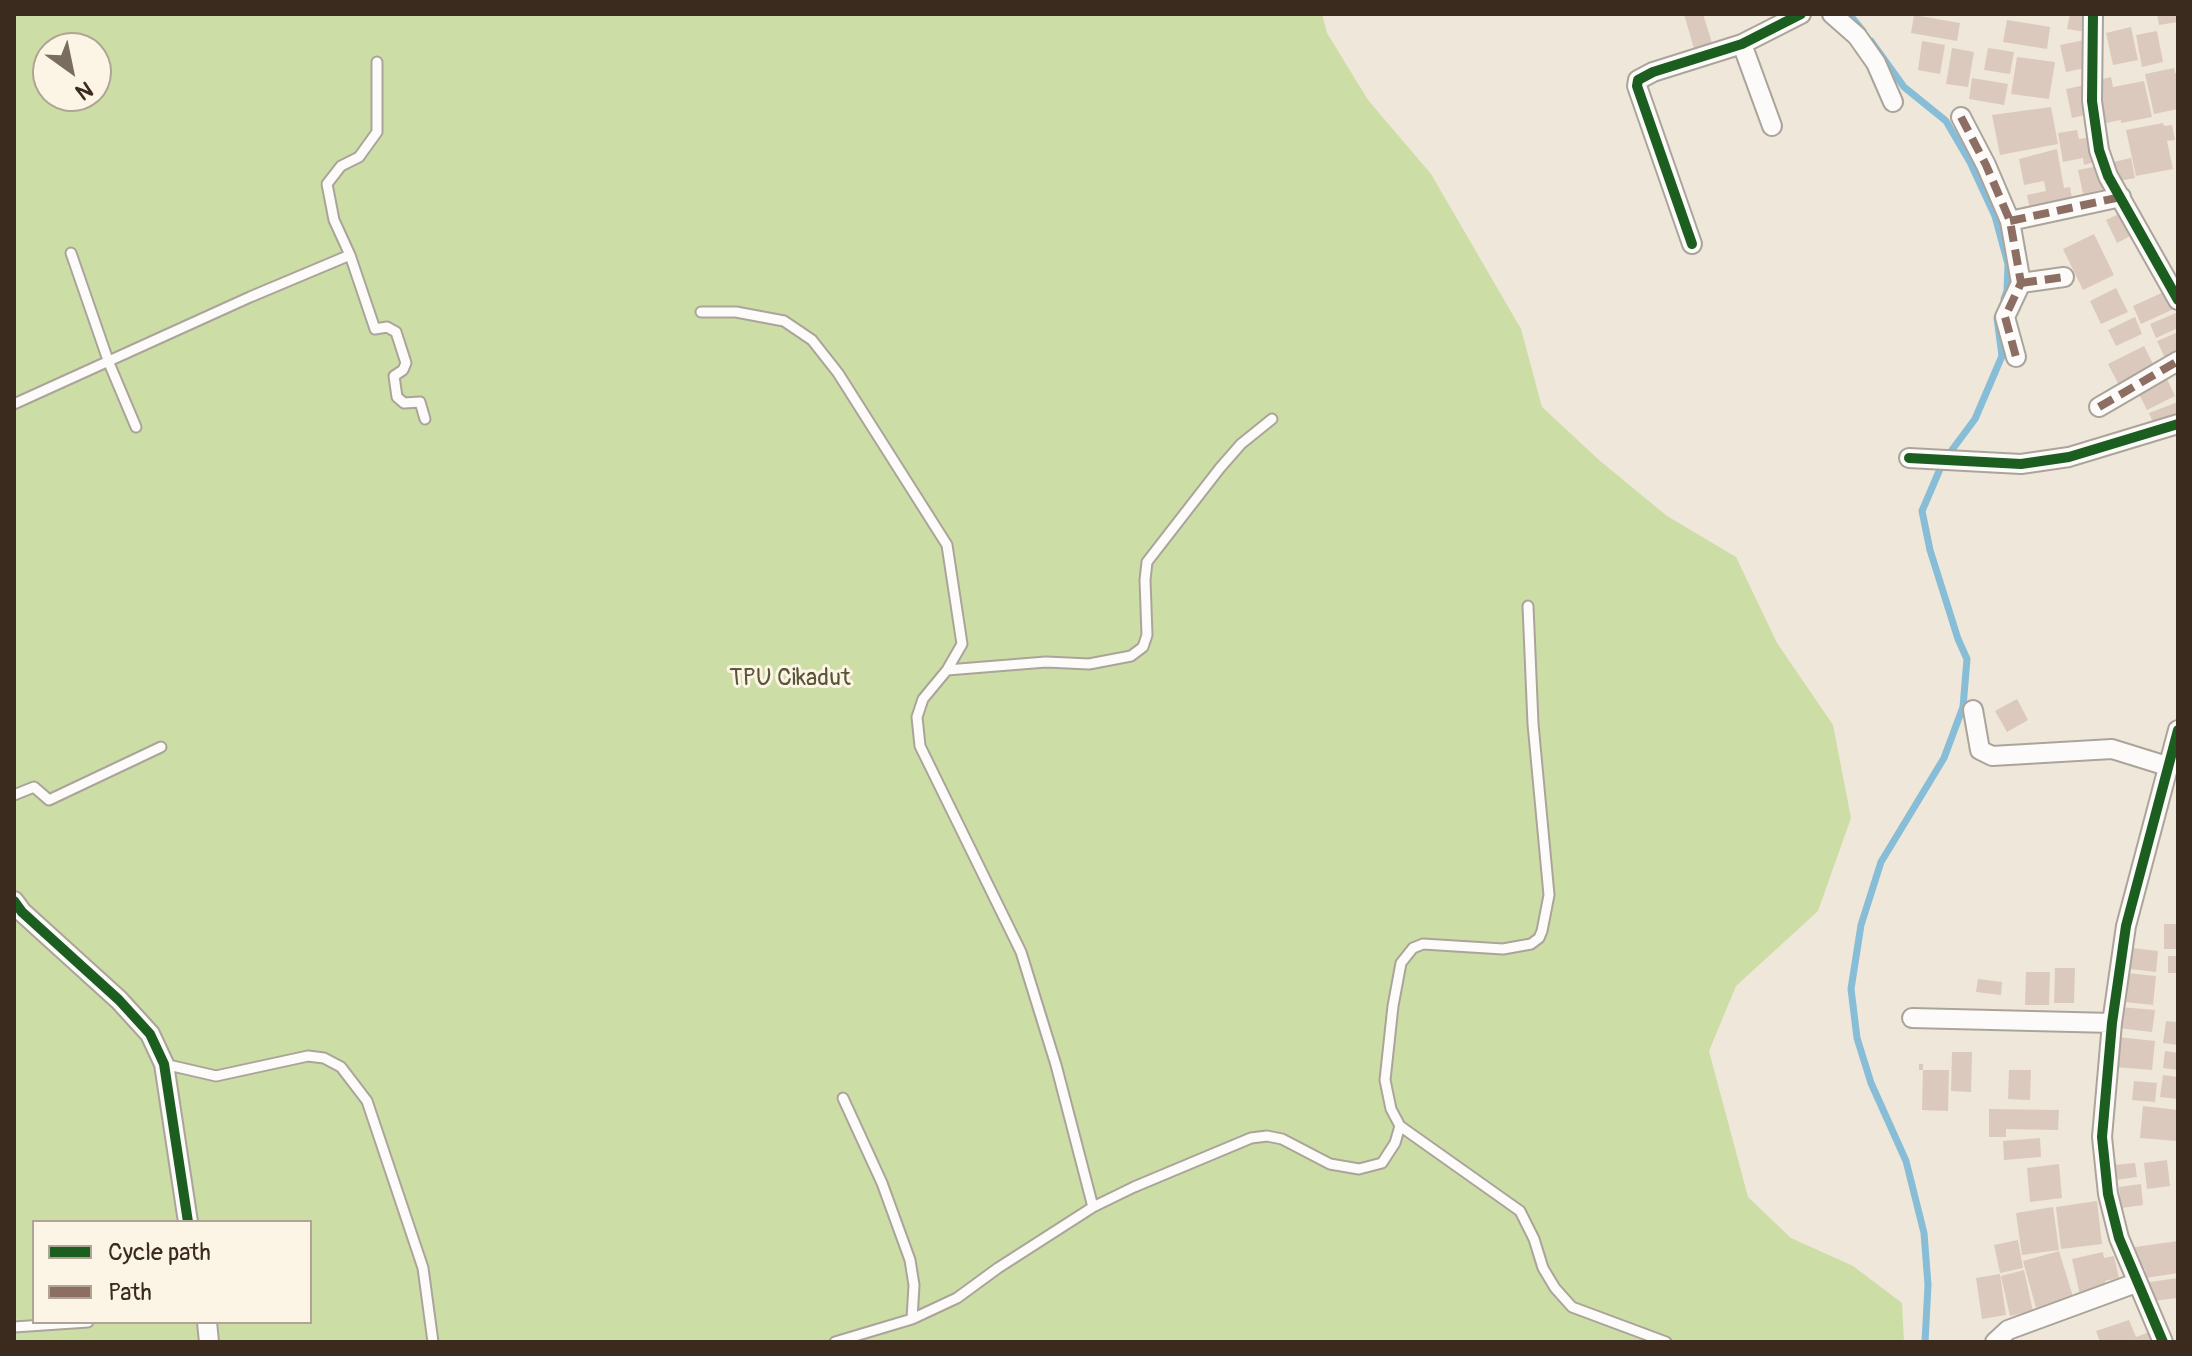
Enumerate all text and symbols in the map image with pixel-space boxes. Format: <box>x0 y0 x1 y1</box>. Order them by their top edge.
north arrow <box>32 32 112 112</box>
text: N <box>70 75 98 106</box>
park label: TPU Cikadut <box>729 665 851 693</box>
legend <box>32 1220 312 1324</box>
text: Cycle path <box>108 1238 211 1267</box>
text: Path <box>108 1278 152 1307</box>

